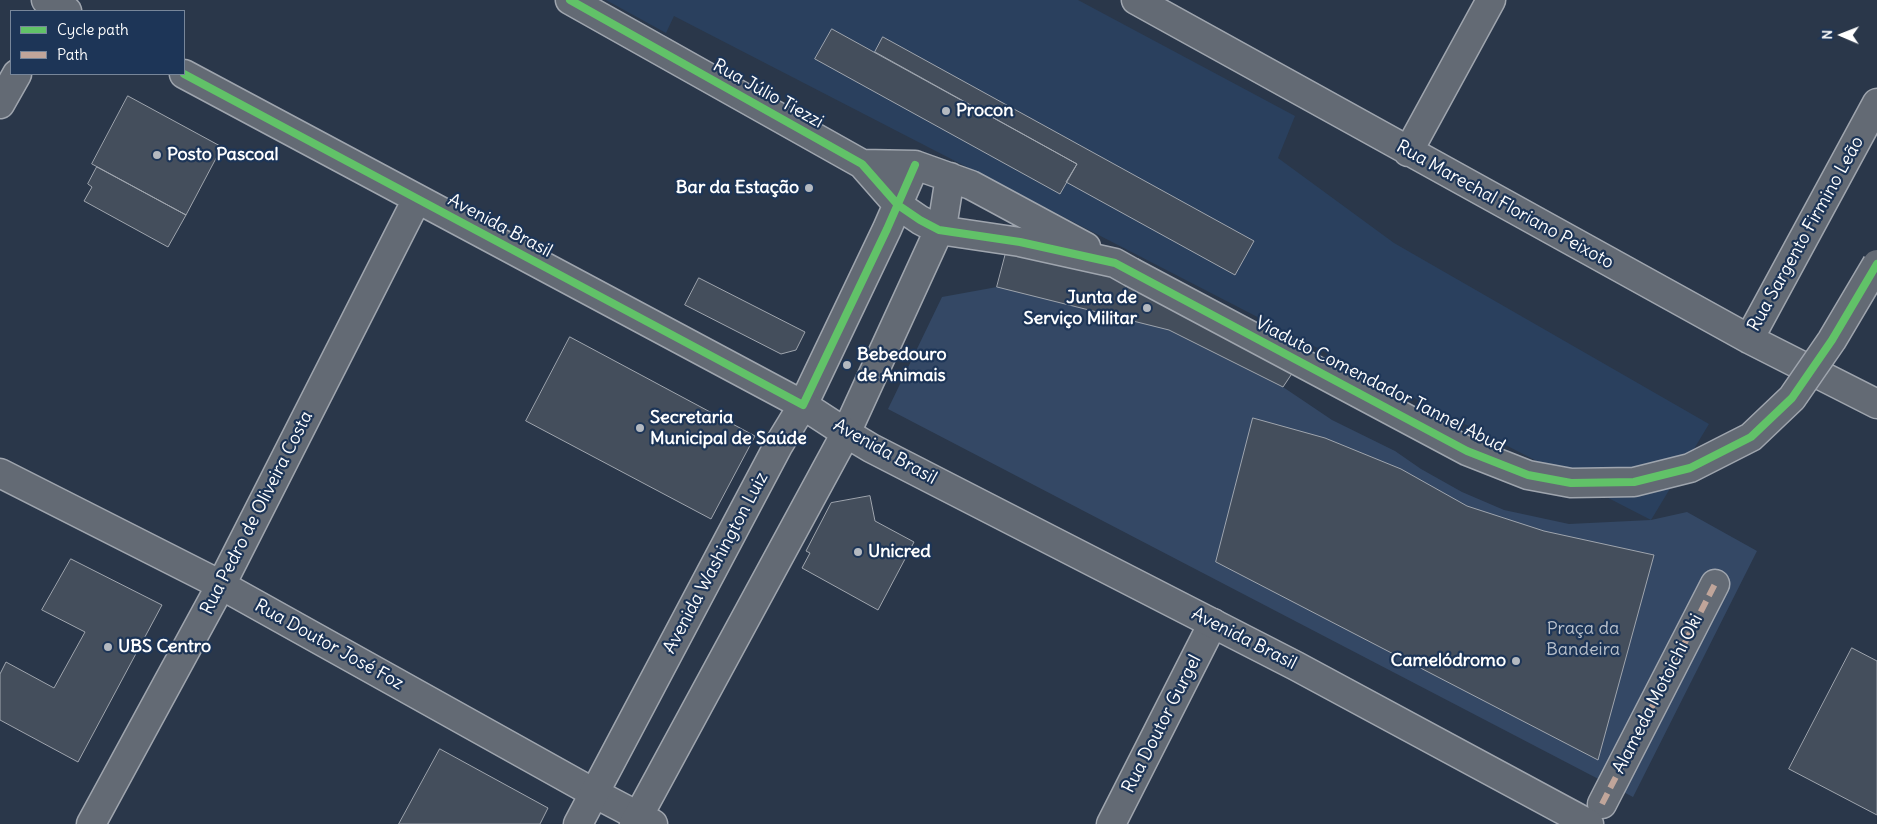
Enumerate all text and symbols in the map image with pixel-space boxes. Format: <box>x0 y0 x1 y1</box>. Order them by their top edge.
legend <box>10 10 185 75</box>
north arrow <box>1817 10 1867 60</box>
text: Cycle path <box>57 20 129 39</box>
text: N <box>1818 30 1836 40</box>
text: Path <box>57 45 88 64</box>
street label: Rua Júlio Tiezzi <box>709 55 827 133</box>
place label: Procon <box>956 100 1014 122</box>
marker: Procon <box>940 105 952 117</box>
street label: Rua Sargento Firmino Leão <box>1743 133 1869 335</box>
street label: Rua Marechal Floriano Peixoto <box>1393 136 1617 274</box>
place label: Posto Pascoal <box>167 144 278 166</box>
marker: Posto Pascoal <box>151 149 163 161</box>
place label: Bar da Estação <box>676 177 799 199</box>
marker: Bar da Estação <box>803 182 815 194</box>
street label: Avenida Brasil <box>444 189 556 263</box>
place label: Junta de Serviço Militar <box>1023 287 1137 330</box>
marker: Junta de Serviço Militar <box>1141 302 1153 314</box>
street label: Viaduto Comendador Tannel Abud <box>1251 312 1509 458</box>
place label: Bebedouro de Animais <box>857 344 947 386</box>
marker: Bebedouro de Animais <box>841 359 853 371</box>
place label: Secretaria Municipal de Saúde <box>650 407 807 449</box>
street label: Rua Pedro de Oliveira Costa <box>196 408 318 618</box>
street label: Avenida Brasil <box>829 415 941 489</box>
marker: Secretaria Municipal de Saúde <box>634 422 646 434</box>
street label: Avenida Washington Luiz <box>659 469 773 657</box>
place label: Unicred <box>868 541 931 563</box>
marker: Unicred <box>852 546 864 558</box>
street label: Rua Doutor José Foz <box>251 595 407 695</box>
street label: Avenida Brasil <box>1188 603 1300 675</box>
street label: Alameda Motoichi Oki <box>1608 611 1708 777</box>
park label: Praça da Bandeira <box>1546 618 1620 660</box>
place label: UBS Centro <box>118 636 211 658</box>
marker: UBS Centro <box>102 641 114 653</box>
place label: Camelódromo <box>1391 650 1506 672</box>
street label: Rua Doutor Gurgel <box>1118 651 1206 797</box>
marker: Camelódromo <box>1510 655 1522 667</box>

